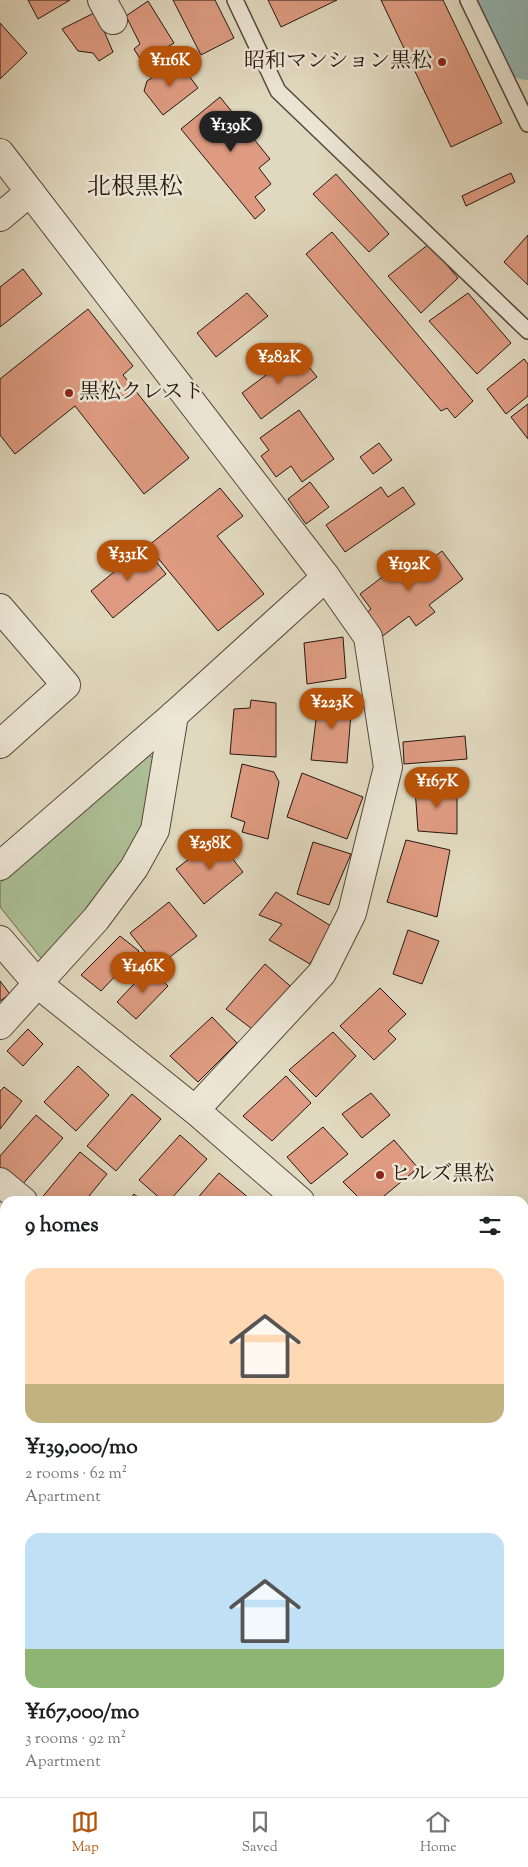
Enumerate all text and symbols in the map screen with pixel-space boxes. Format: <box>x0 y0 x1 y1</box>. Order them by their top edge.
pin: ¥116K <box>135 46 205 88</box>
place label: 昭和マンション黒松 <box>244 47 432 77</box>
text: ¥116K <box>150 50 190 73</box>
marker: 昭和マンション黒松 <box>436 56 448 68</box>
pin: ¥139K <box>196 110 266 153</box>
text: ¥139K <box>210 115 252 138</box>
district label: 北根黒松 <box>87 171 183 205</box>
pin: ¥282K <box>244 342 314 385</box>
text: ¥282K <box>257 347 301 370</box>
place label: 黒松クレスト <box>79 378 204 408</box>
marker: 黒松クレスト <box>63 387 75 399</box>
pin: ¥331K <box>93 540 163 582</box>
text: ¥331K <box>108 544 148 567</box>
pin: ¥192K <box>374 550 444 592</box>
text: ¥192K <box>388 554 430 577</box>
pin: ¥223K <box>297 688 367 730</box>
text: ¥223K <box>310 692 354 715</box>
pin: ¥167K <box>402 766 472 809</box>
text: ¥167K <box>415 771 459 794</box>
pin: ¥258K <box>175 828 245 871</box>
text: ¥258K <box>189 833 231 856</box>
pin: ¥146K <box>108 952 178 994</box>
text: ¥146K <box>121 956 165 979</box>
place label: ヒルズ黒松 <box>390 1160 494 1190</box>
marker: ヒルズ黒松 <box>374 1169 386 1181</box>
text: 9 homes <box>25 1211 98 1241</box>
icon: filters <box>476 1212 504 1240</box>
icon: home <box>220 1301 310 1391</box>
text: ¥139,000/mo <box>25 1433 138 1463</box>
text: 2 rooms · 62 m² <box>25 1463 127 1486</box>
text: Apartment <box>25 1486 101 1509</box>
icon: home <box>220 1566 310 1656</box>
text: ¥167,000/mo <box>25 1698 139 1728</box>
text: 3 rooms · 92 m² <box>25 1728 126 1751</box>
text: Apartment <box>25 1751 101 1774</box>
tab: Map <box>71 1808 99 1858</box>
tab: Saved <box>242 1808 278 1858</box>
tab: Home <box>420 1808 457 1858</box>

